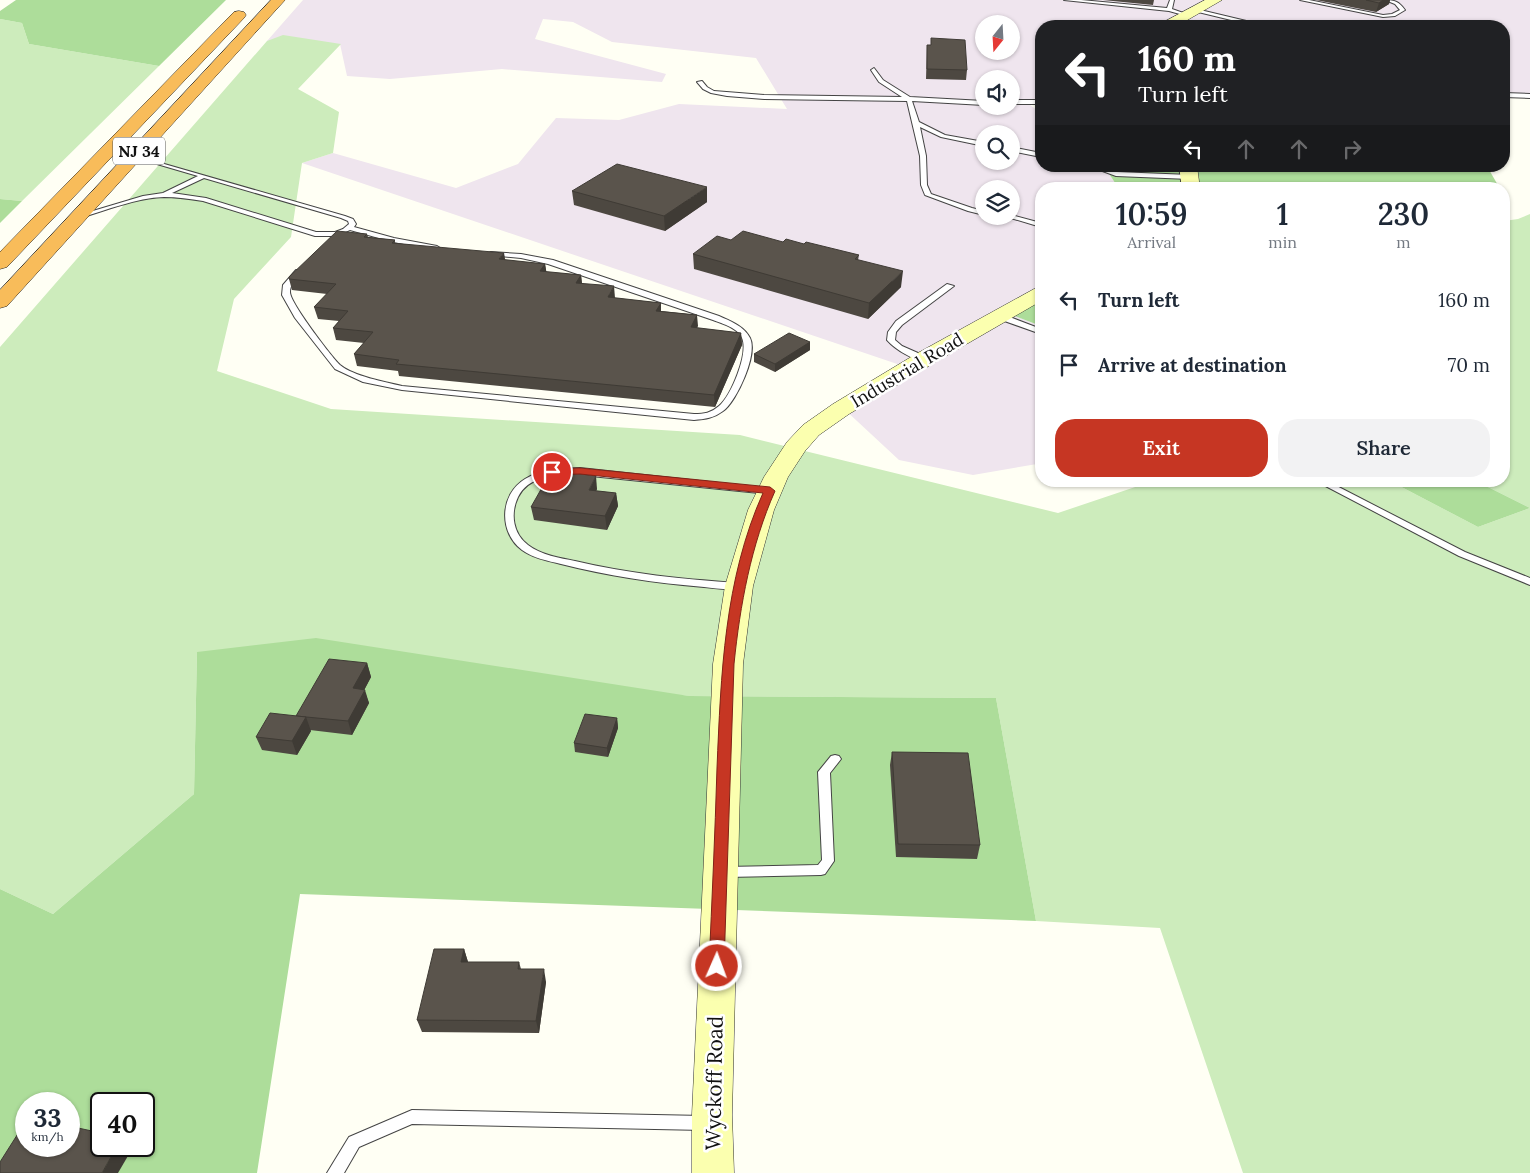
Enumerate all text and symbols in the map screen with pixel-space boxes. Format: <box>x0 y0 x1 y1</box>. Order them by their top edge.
north arrow <box>975 15 1020 60</box>
map controls <box>975 15 1020 225</box>
text: 160 m <box>1138 36 1236 81</box>
icon: left <box>1055 40 1120 105</box>
button: sound <box>975 70 1020 115</box>
text: Turn left <box>1138 80 1228 108</box>
button: search <box>975 125 1020 170</box>
icon: left <box>1179 135 1207 163</box>
icon: ahead <box>1232 135 1260 163</box>
icon: ahead <box>1285 135 1313 163</box>
icon: right <box>1338 135 1366 163</box>
road number: NJ 34 <box>113 138 165 164</box>
button: layers <box>975 180 1020 225</box>
text: 10:59 <box>1116 195 1188 233</box>
text: 1 <box>1277 195 1288 233</box>
text: 230 <box>1378 195 1429 233</box>
text: Arrival <box>1127 232 1176 252</box>
text: min <box>1268 232 1297 252</box>
text: m <box>1396 232 1411 252</box>
icon: left <box>1055 286 1083 314</box>
text: Turn left <box>1098 288 1179 312</box>
text: 160 m <box>1438 288 1490 312</box>
street label: Industrial Road <box>847 327 968 413</box>
icon: arrive <box>1055 351 1083 379</box>
text: Arrive at destination <box>1098 353 1287 377</box>
text: 70 m <box>1447 353 1490 377</box>
button: Exit <box>1055 419 1268 477</box>
button: Share <box>1278 419 1490 477</box>
pin <box>531 451 573 493</box>
icon: arrive <box>538 458 566 486</box>
position arrow <box>690 939 742 991</box>
street label: Wyckoff Road <box>699 1016 729 1150</box>
speed limit sign: 40 <box>90 1092 155 1157</box>
text: 33 <box>33 1102 62 1134</box>
text: km/h <box>31 1129 64 1144</box>

